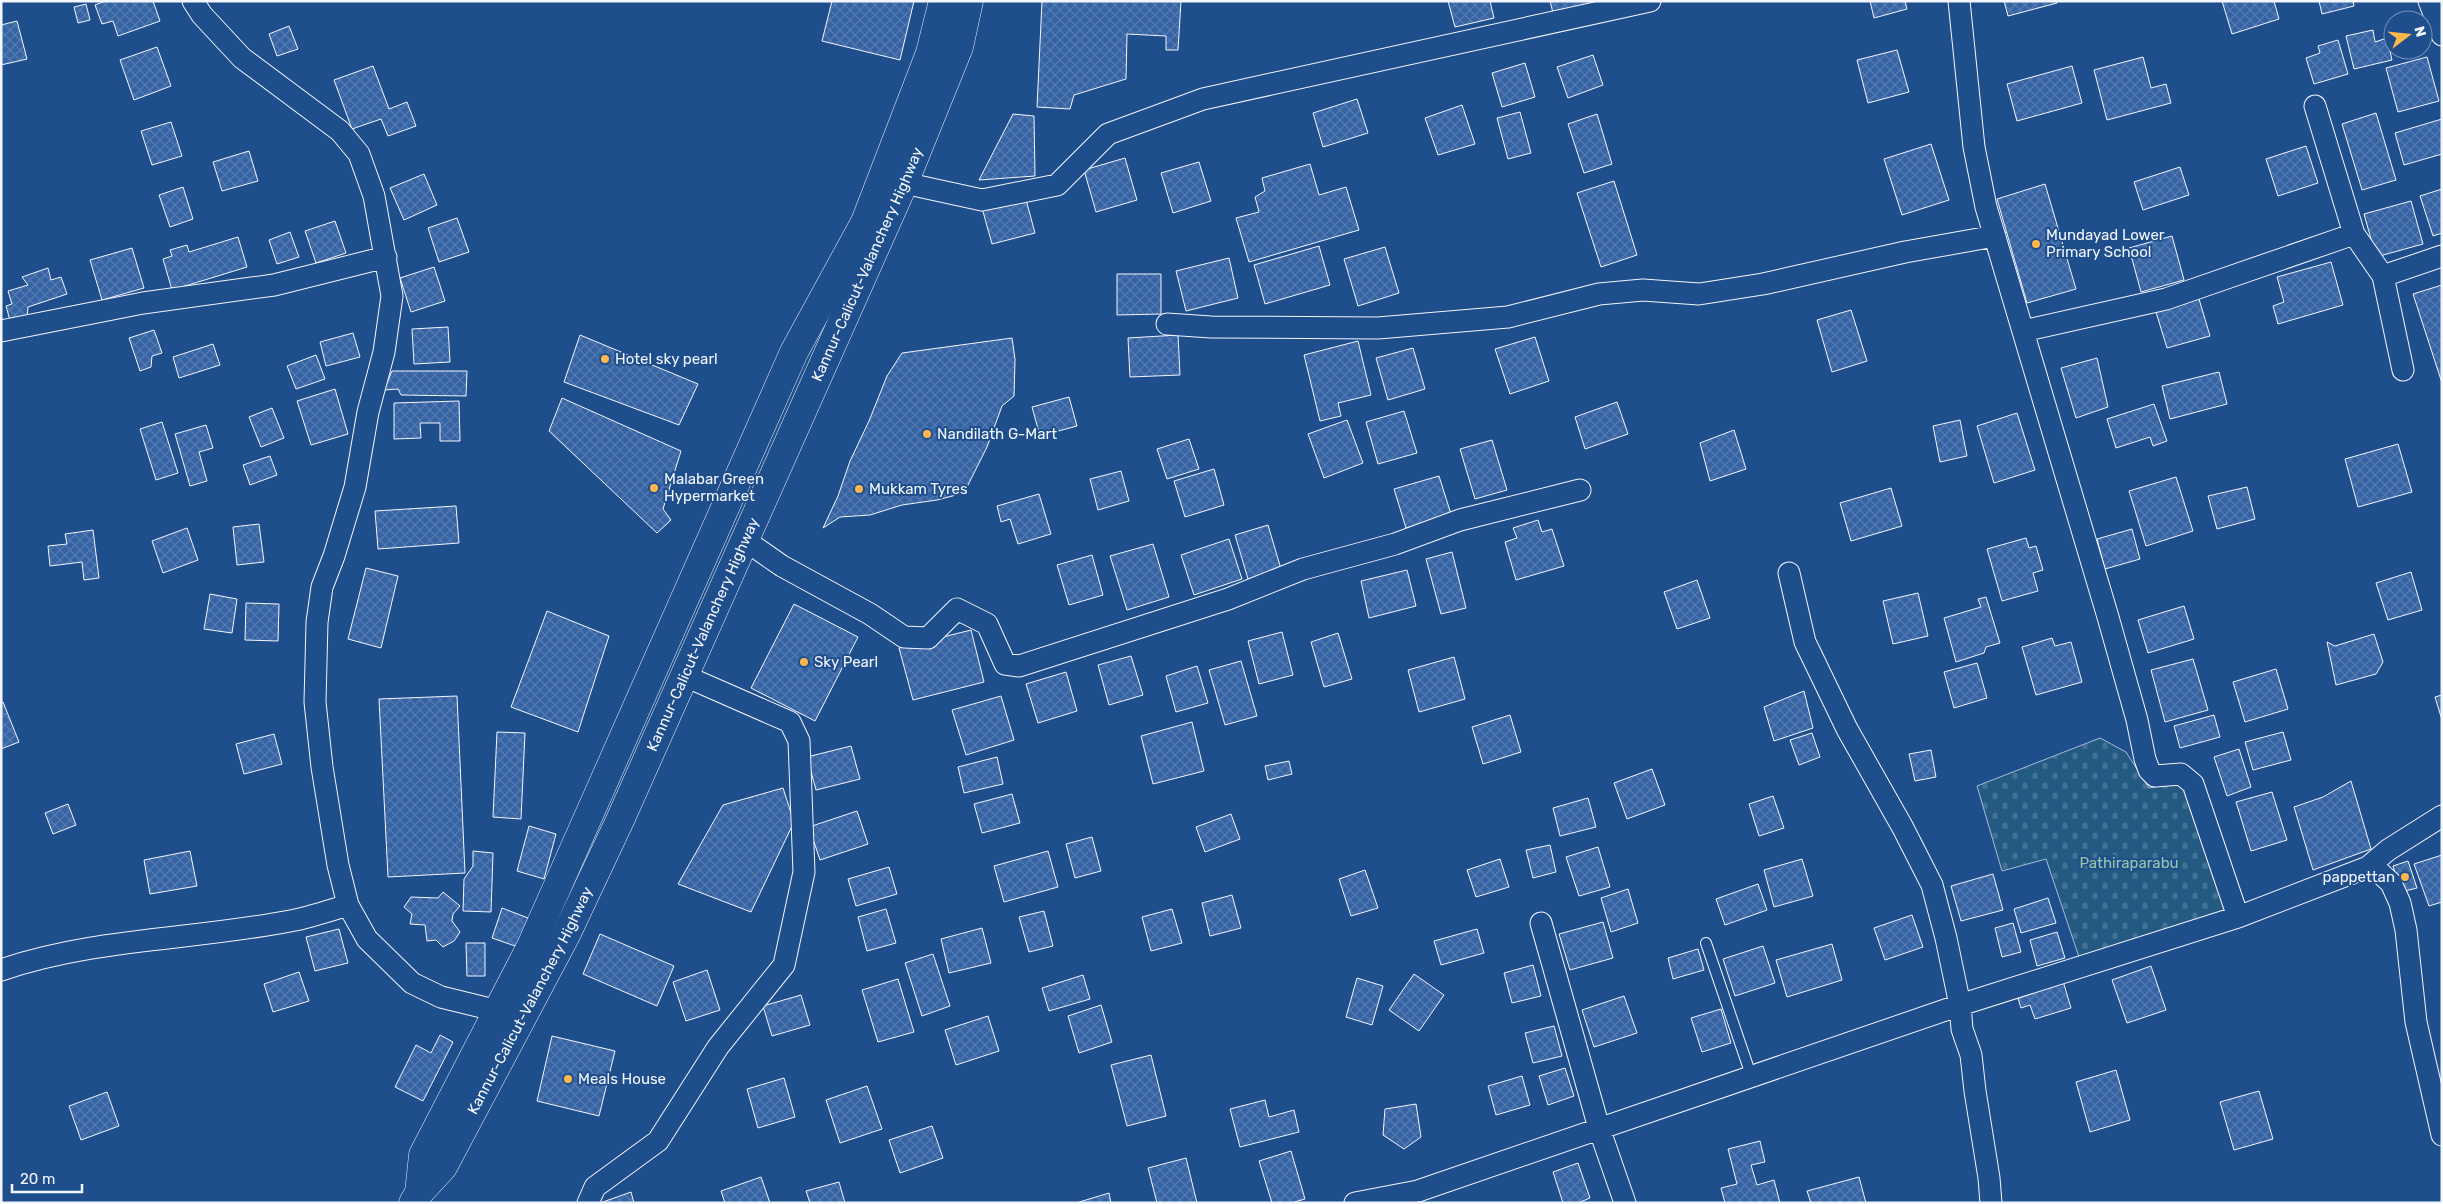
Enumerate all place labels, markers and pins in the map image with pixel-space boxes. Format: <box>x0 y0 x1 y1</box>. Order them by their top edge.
place label: Mundayad Lower Primary School <box>2046 226 2165 261</box>
marker: Mundayad Lower Primary School <box>2030 238 2042 250</box>
place label: Hotel sky pearl <box>615 350 718 368</box>
marker: Hotel sky pearl <box>599 353 611 365</box>
place label: Nandilath G-Mart <box>937 425 1057 443</box>
marker: Nandilath G-Mart <box>921 428 933 440</box>
place label: Malabar Green Hypermarket <box>664 470 764 505</box>
place label: Mukkam Tyres <box>869 480 968 498</box>
marker: Malabar Green Hypermarket <box>648 482 660 494</box>
marker: Mukkam Tyres <box>853 483 865 495</box>
place label: Sky Pearl <box>814 653 878 671</box>
marker: Sky Pearl <box>798 656 810 668</box>
place label: pappettan <box>2322 868 2395 886</box>
marker: pappettan <box>2399 871 2411 883</box>
place label: Meals House <box>578 1070 666 1088</box>
marker: Meals House <box>562 1073 574 1085</box>

